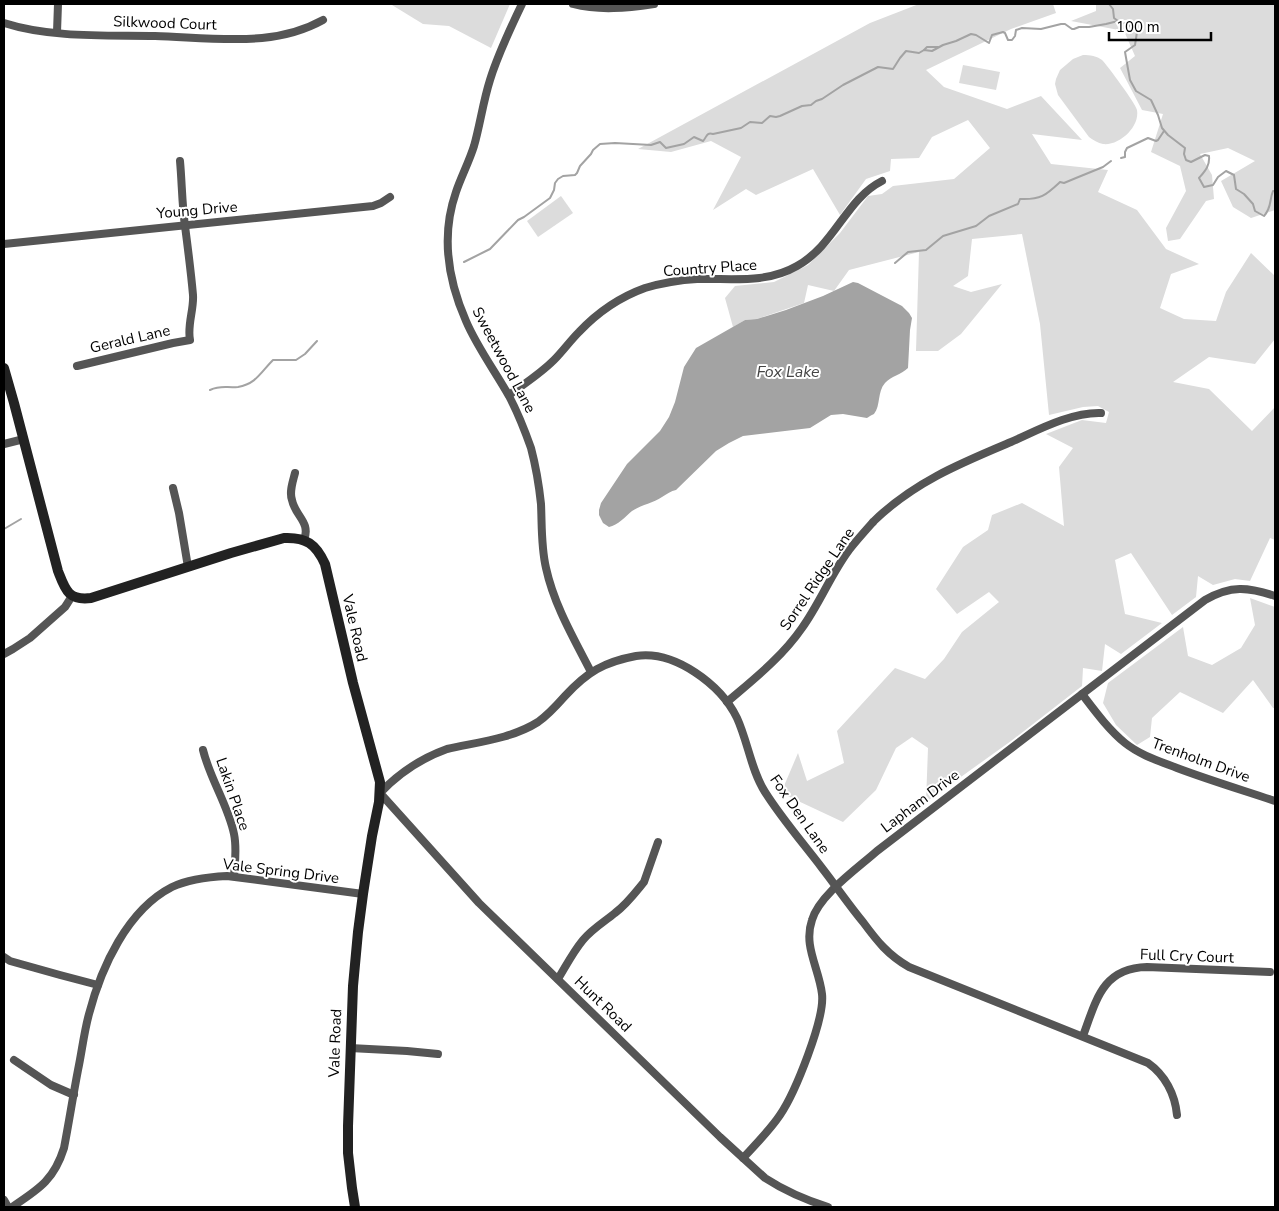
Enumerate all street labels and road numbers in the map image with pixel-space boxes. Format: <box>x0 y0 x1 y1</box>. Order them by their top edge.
street label: Silkwood Court <box>113 11 218 35</box>
street label: Young Drive <box>155 196 238 224</box>
street label: Country Place <box>662 255 758 281</box>
street label: Sweetwood Lane <box>468 304 540 416</box>
street label: Gerald Lane <box>88 320 172 358</box>
street label: Sorrel Ridge Lane <box>775 524 859 634</box>
street label: Vale Road <box>337 591 372 664</box>
street label: Trenholm Drive <box>1149 733 1253 787</box>
street label: Lakin Place <box>211 755 255 833</box>
street label: Lapham Drive <box>877 765 963 837</box>
street label: Fox Den Lane <box>765 771 835 857</box>
street label: Vale Spring Drive <box>221 854 340 888</box>
street label: Full Cry Court <box>1140 944 1235 968</box>
street label: Hunt Road <box>570 972 636 1036</box>
street label: Vale Road <box>324 1008 346 1079</box>

